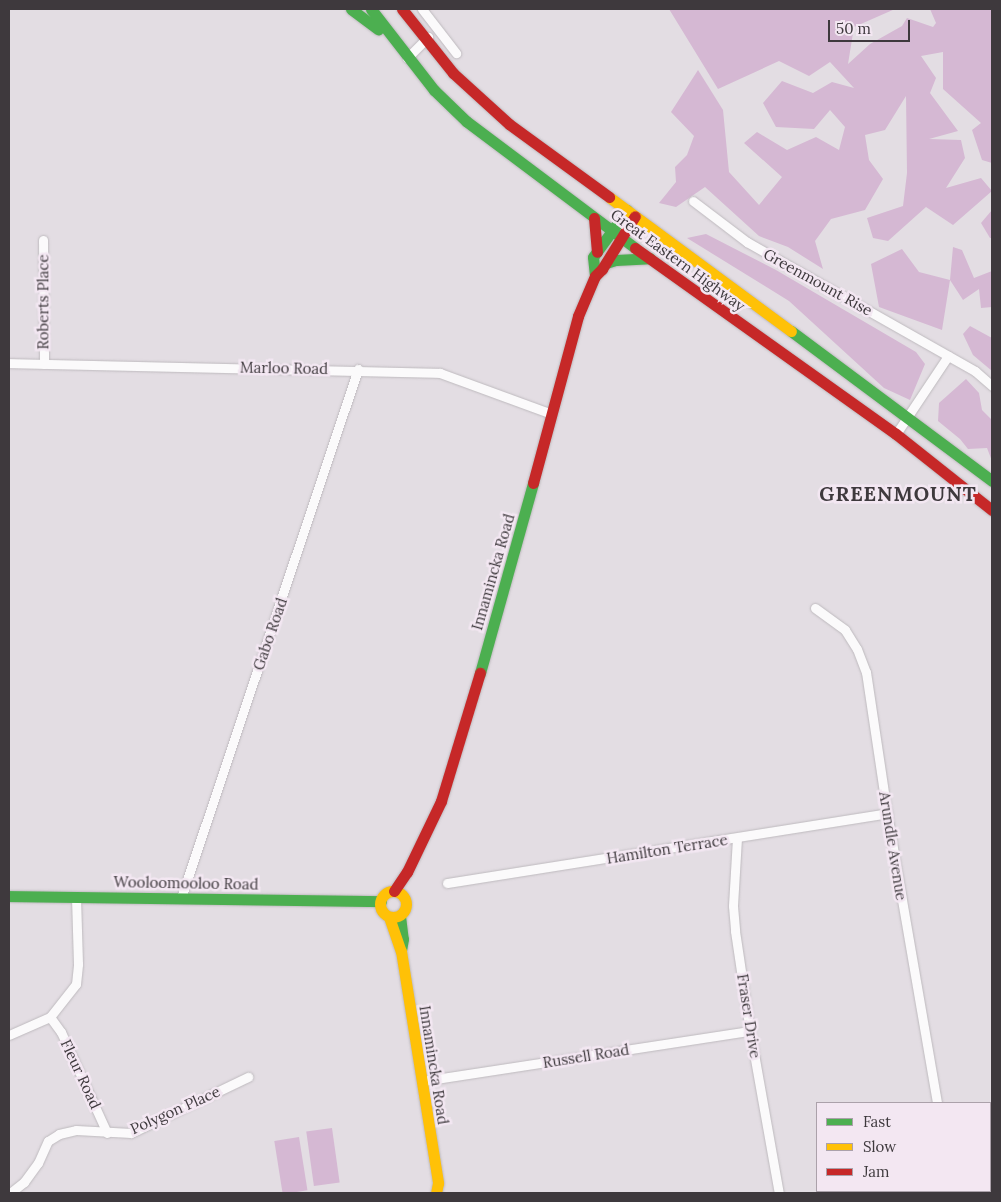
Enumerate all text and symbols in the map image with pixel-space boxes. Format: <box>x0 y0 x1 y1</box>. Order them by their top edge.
scale bar <box>831 10 914 42</box>
text: 50 m <box>836 19 871 38</box>
street label: Great Eastern Highway <box>607 205 749 315</box>
street label: Greenmount Rise <box>760 245 876 319</box>
street label: Roberts Place <box>34 254 52 350</box>
street label: Marloo Road <box>240 358 328 378</box>
district label: GREENMOUNT <box>818 481 978 505</box>
street label: Innamincka Road <box>468 512 518 632</box>
street label: Gabo Road <box>249 595 291 673</box>
street label: Arundle Avenue <box>876 790 910 902</box>
street label: Hamilton Terrace <box>605 831 729 867</box>
street label: Wooloomooloo Road <box>113 873 259 893</box>
street label: Fraser Drive <box>733 973 765 1059</box>
street label: Innamincka Road <box>416 1004 452 1126</box>
street label: Fleur Road <box>57 1036 105 1112</box>
street label: Russell Road <box>541 1040 631 1072</box>
street label: Polygon Place <box>127 1082 223 1138</box>
legend <box>816 1102 991 1192</box>
text: Fast <box>863 1112 891 1131</box>
text: Slow <box>863 1137 896 1156</box>
text: Jam <box>863 1162 890 1181</box>

